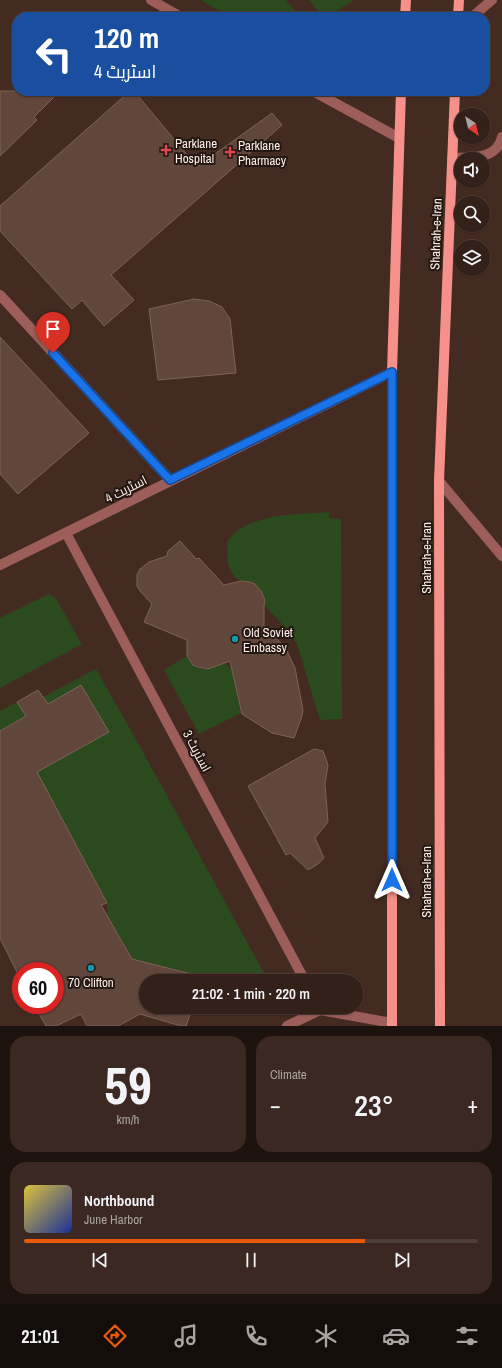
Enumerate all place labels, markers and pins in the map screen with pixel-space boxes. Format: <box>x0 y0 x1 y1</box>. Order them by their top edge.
place label: Parklane Hospital <box>175 135 217 167</box>
place label: Parklane Pharmacy <box>238 137 287 169</box>
marker: Parklane Hospital <box>160 144 172 156</box>
marker: Parklane Pharmacy <box>225 147 235 157</box>
pin <box>36 312 70 353</box>
place label: Old Soviet Embassy <box>243 624 293 656</box>
marker: Old Soviet Embassy <box>230 634 240 644</box>
marker: 70 Clifton <box>86 963 96 973</box>
place label: 70 Clifton <box>68 974 114 991</box>

